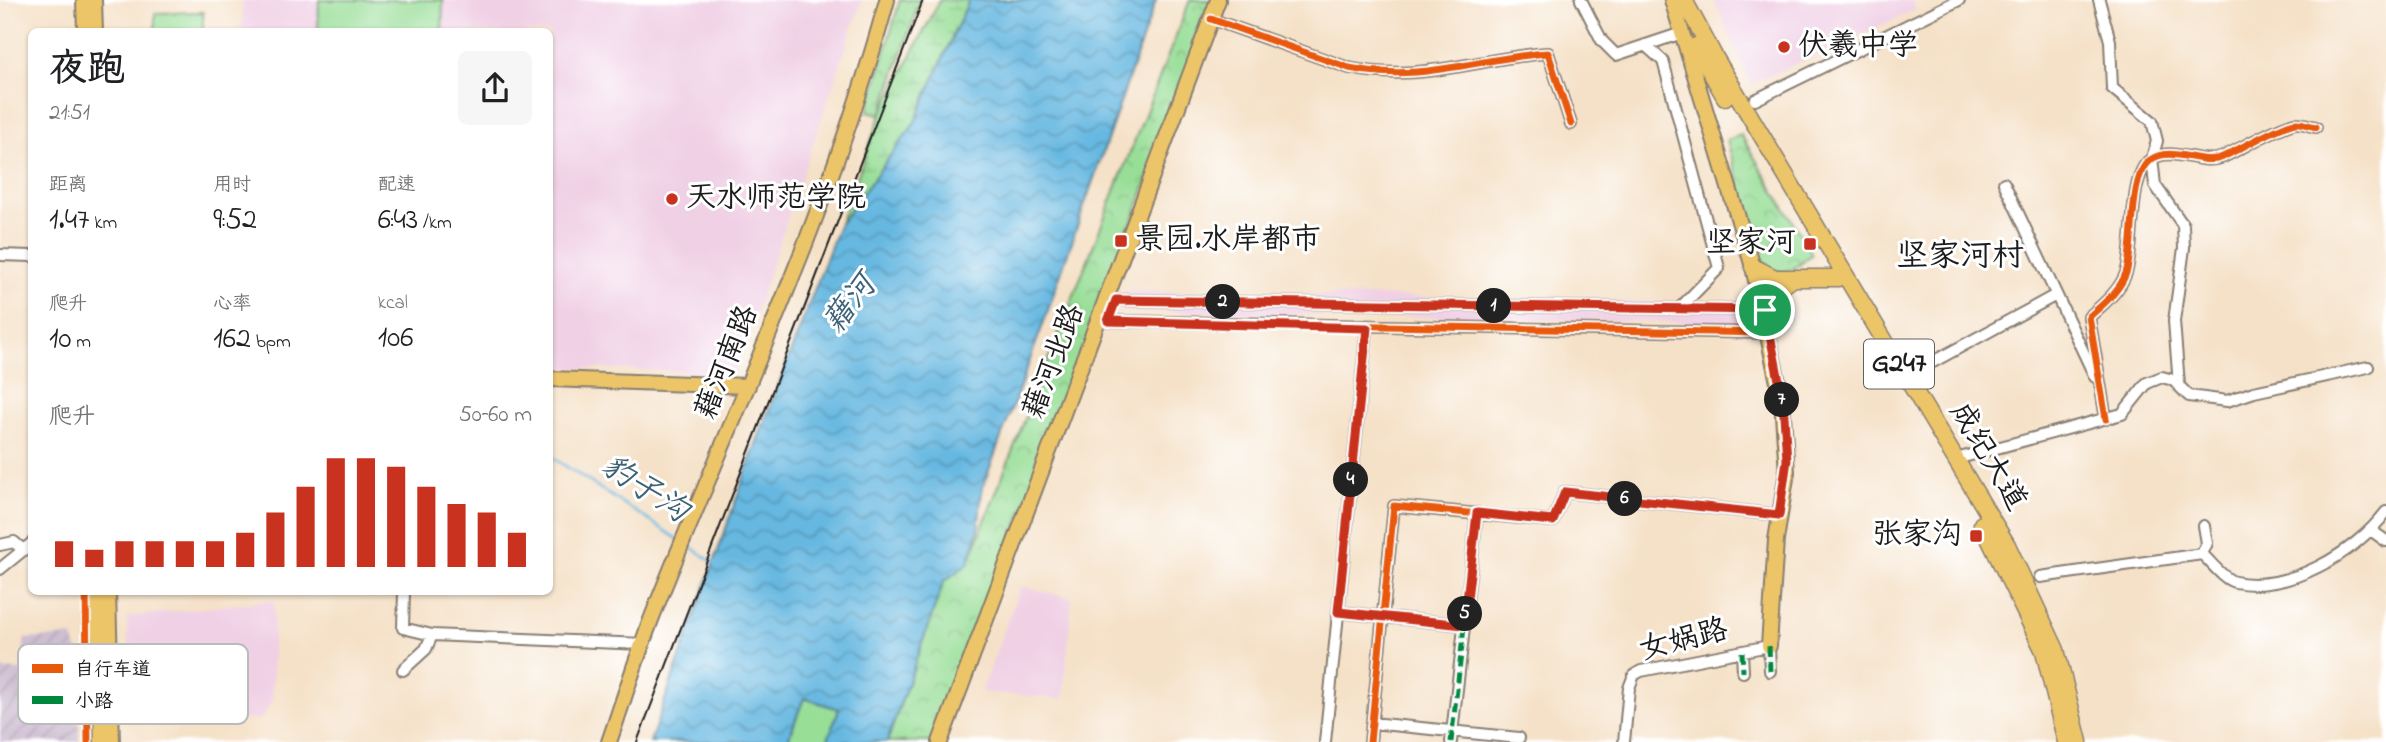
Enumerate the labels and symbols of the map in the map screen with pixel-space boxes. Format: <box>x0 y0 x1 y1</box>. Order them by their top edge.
place label: 伏羲中学 <box>1798 25 1918 69</box>
marker: 伏羲中学 <box>1776 39 1792 55</box>
place label: 天水师范学院 <box>686 177 866 221</box>
marker: 天水师范学院 <box>664 191 680 207</box>
place label: 景园.水岸都市 <box>1135 219 1321 263</box>
place label: 坚家河 <box>1706 222 1796 266</box>
marker: 景园.水岸都市 <box>1113 233 1129 249</box>
district label: 坚家河村 <box>1896 234 2024 281</box>
marker: 坚家河 <box>1802 236 1818 252</box>
water label: 藉河 <box>813 261 892 345</box>
pin <box>1735 280 1795 340</box>
pin: 2 <box>1206 284 1240 320</box>
pin: 1 <box>1476 288 1512 324</box>
street label: 藉河北路 <box>1013 298 1097 426</box>
street label: 藉河南路 <box>685 299 771 427</box>
road number: G247 <box>1864 340 1934 388</box>
pin: 7 <box>1764 382 1800 418</box>
street label: 成纪大道 <box>1937 394 2037 520</box>
water label: 豹子沟 <box>591 444 700 537</box>
pin: 4 <box>1334 462 1368 498</box>
pin: 6 <box>1608 482 1642 516</box>
place label: 张家沟 <box>1872 514 1962 558</box>
marker: 张家沟 <box>1968 528 1984 544</box>
pin: 5 <box>1448 596 1482 632</box>
street label: 女娲路 <box>1635 609 1733 673</box>
legend <box>18 644 248 724</box>
text: 自行车道 <box>75 657 151 684</box>
text: 小路 <box>75 689 113 716</box>

